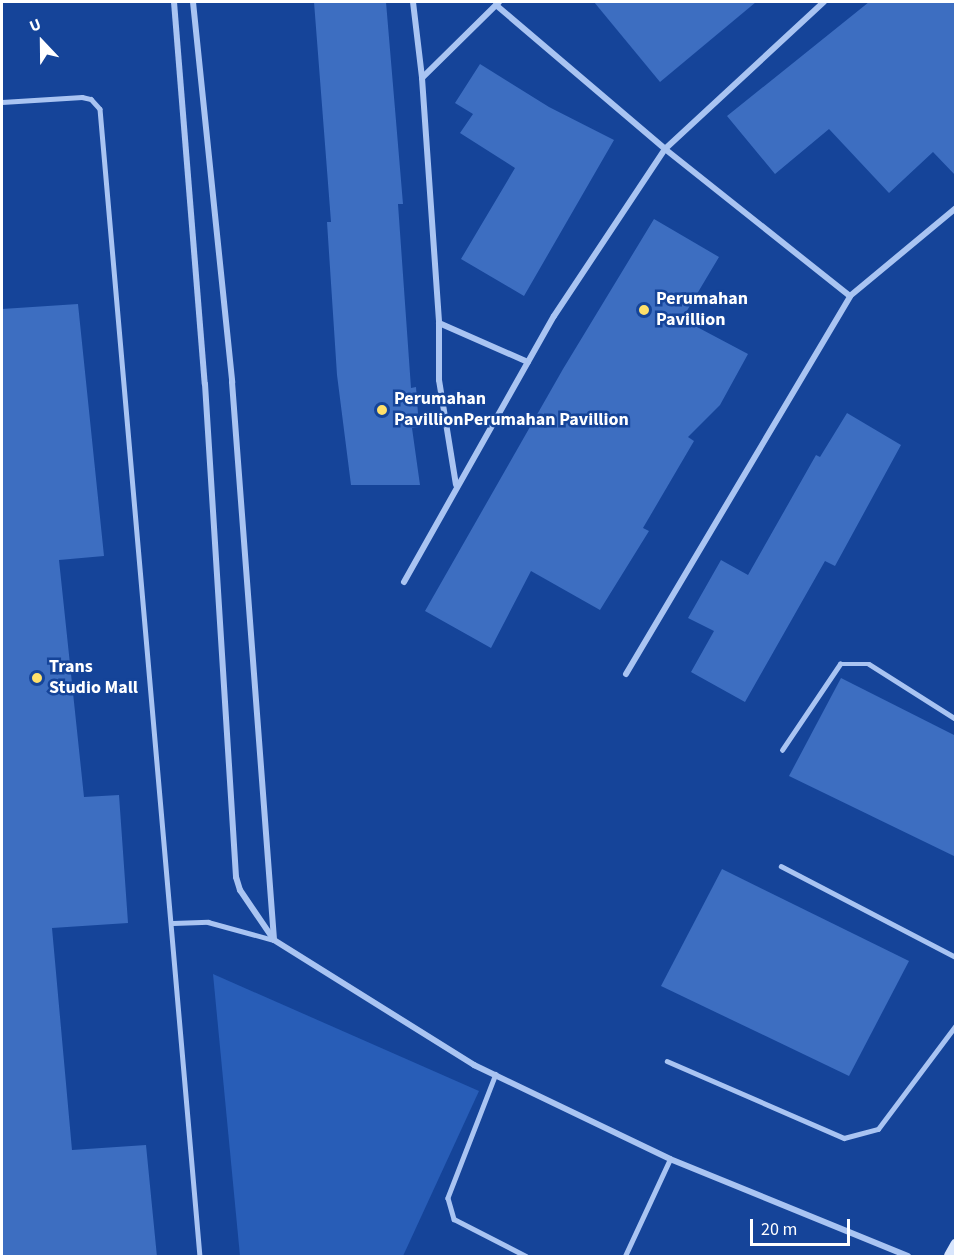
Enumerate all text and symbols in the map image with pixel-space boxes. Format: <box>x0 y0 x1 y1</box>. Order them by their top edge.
north arrow <box>12 12 72 72</box>
text: U <box>26 13 44 38</box>
place label: Perumahan Pavillion <box>656 289 748 332</box>
marker: Perumahan Pavillion <box>637 303 651 317</box>
place label: Perumahan PavillionPerumahan Pavillion <box>394 389 629 432</box>
marker: Perumahan PavillionPerumahan Pavillion <box>375 403 389 417</box>
place label: Trans Studio Mall <box>49 657 138 700</box>
marker: Trans Studio Mall <box>30 671 44 685</box>
scale bar <box>753 1207 854 1245</box>
text: 20 m <box>761 1217 797 1242</box>

